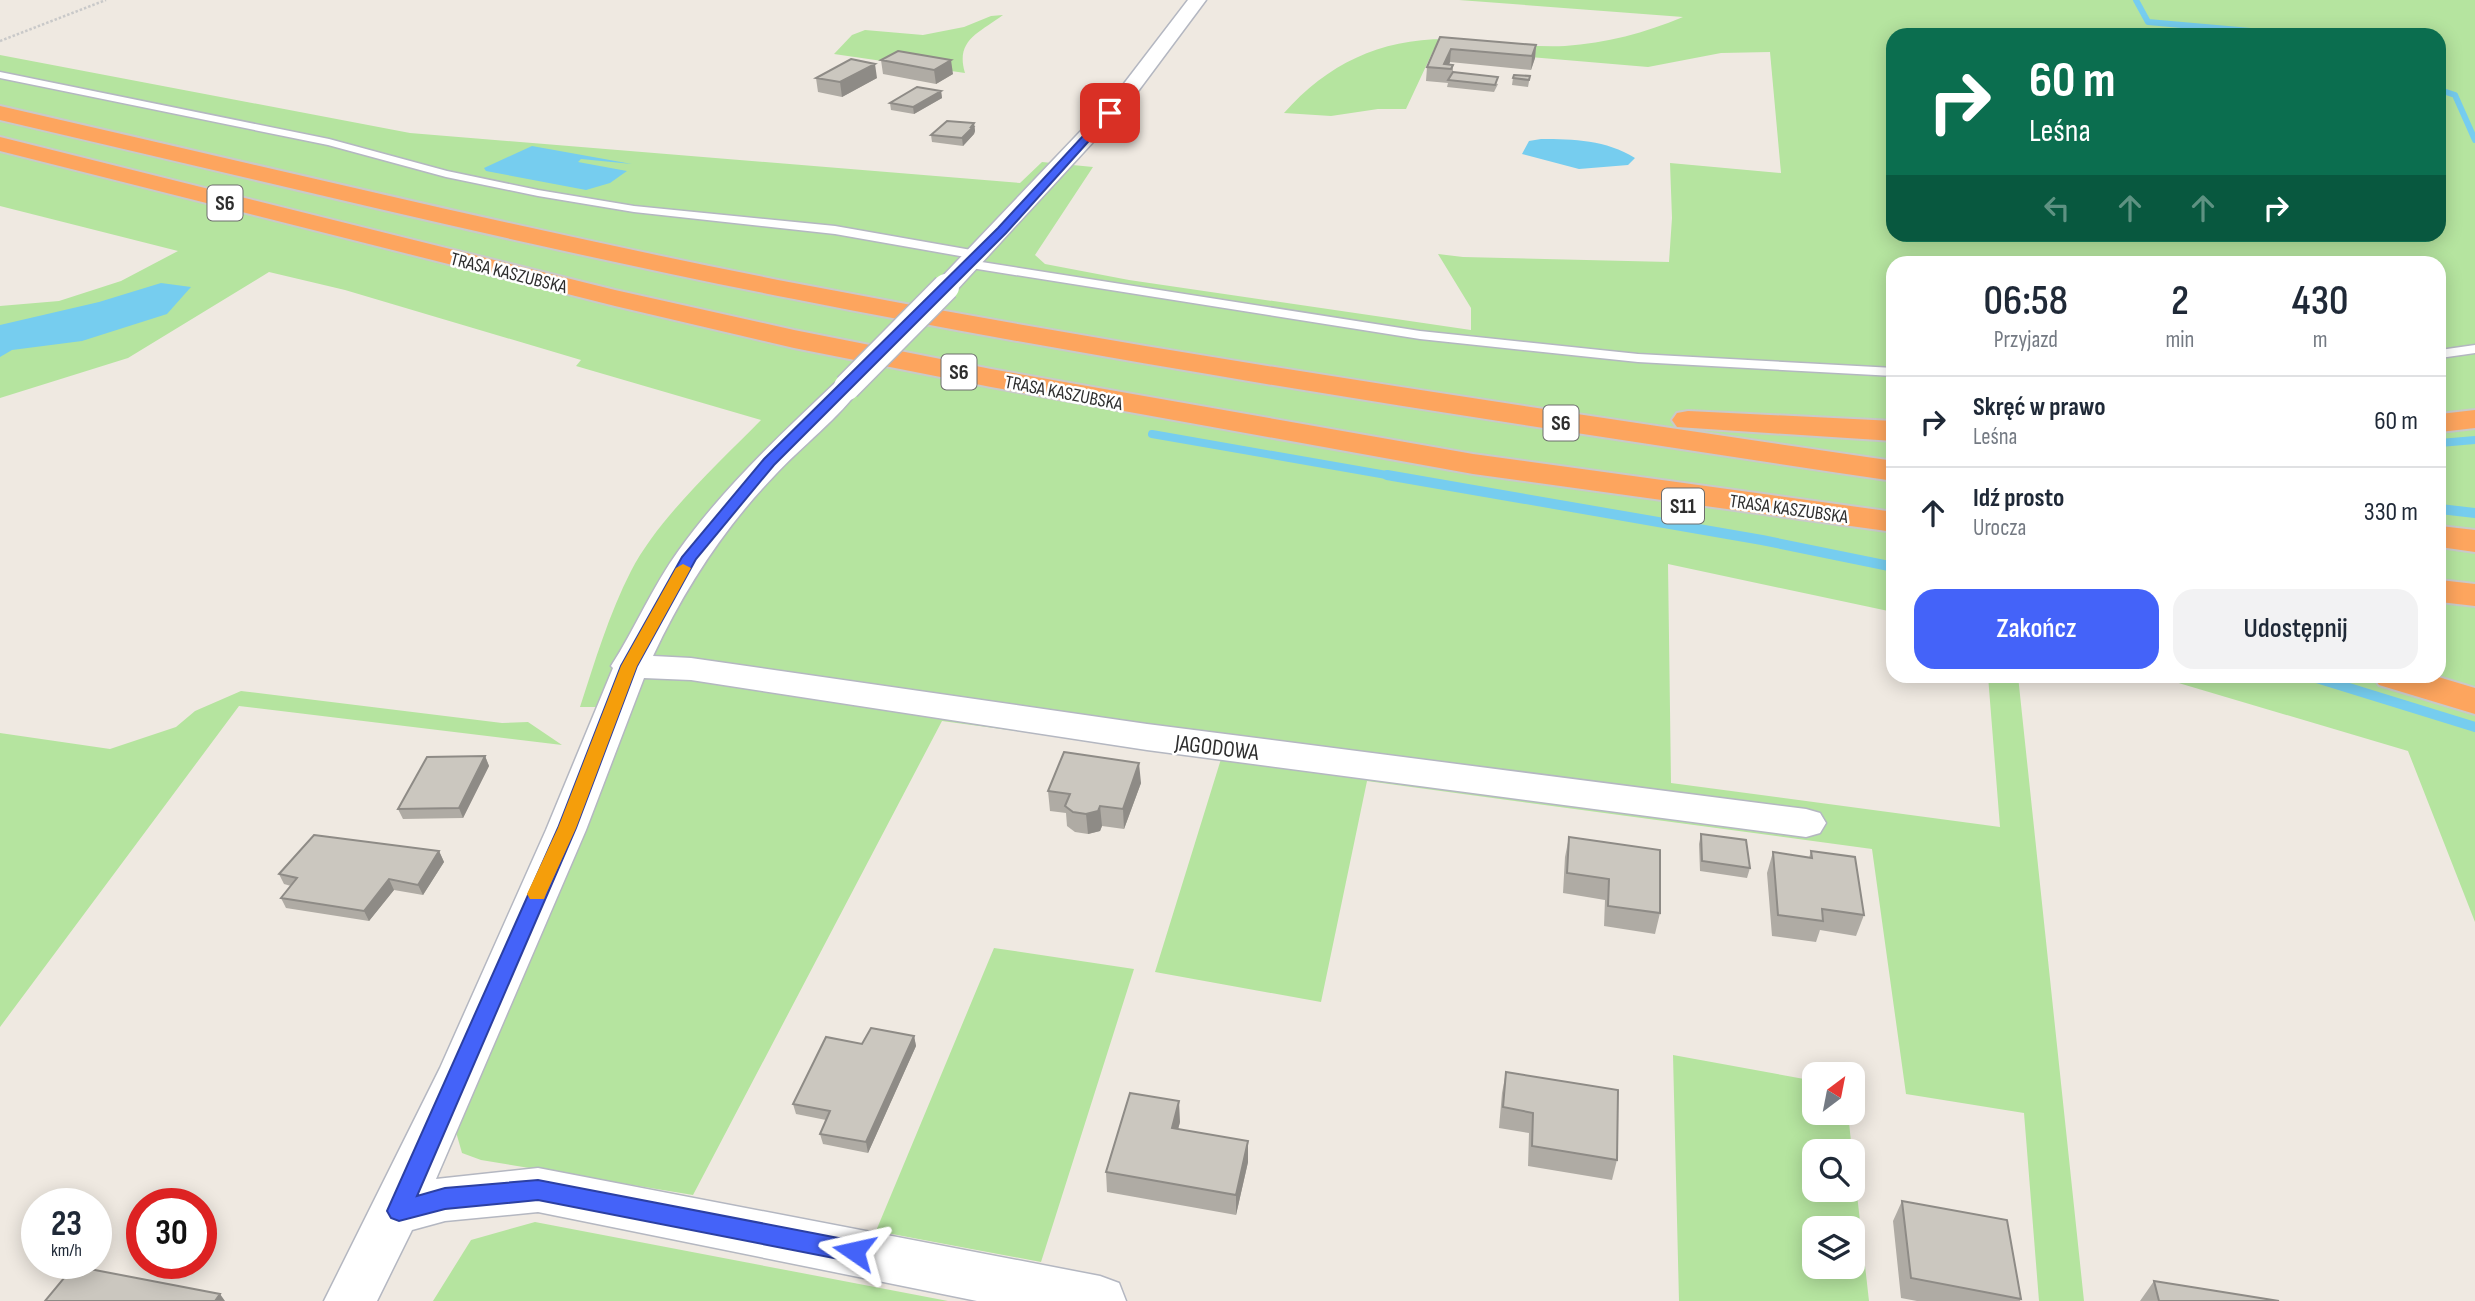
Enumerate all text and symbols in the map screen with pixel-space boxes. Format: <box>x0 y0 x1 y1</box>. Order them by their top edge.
text: 60 m <box>2029 52 2116 111</box>
icon: right <box>1914 56 2005 147</box>
pin <box>1080 83 1140 143</box>
icon: arrive <box>1091 94 1129 132</box>
text: Leśna <box>2029 112 2091 151</box>
road number: S6 <box>208 186 243 220</box>
icon: left <box>2038 189 2076 227</box>
icon: ahead <box>2111 189 2149 227</box>
icon: ahead <box>2184 189 2222 227</box>
icon: right <box>2257 189 2295 227</box>
street label: TRASA KASZUBSKA <box>448 248 570 299</box>
text: 06:58 <box>1984 276 2068 327</box>
text: 2 <box>2171 276 2189 327</box>
text: 430 <box>2292 276 2348 327</box>
text: Przyjazd <box>1994 326 2058 354</box>
text: min <box>2165 326 2194 354</box>
text: m <box>2313 326 2328 354</box>
road number: S6 <box>942 354 976 390</box>
street label: TRASA KASZUBSKA <box>1003 371 1125 416</box>
text: Skręć w prawo <box>1973 392 2106 423</box>
icon: right <box>1914 403 1952 441</box>
road number: S6 <box>1544 406 1578 440</box>
text: 60 m <box>2374 406 2418 437</box>
text: Leśna <box>1973 423 2017 451</box>
text: Idź prosto <box>1973 483 2064 514</box>
road number: S11 <box>1662 489 1704 524</box>
street label: TRASA KASZUBSKA <box>1728 490 1850 529</box>
icon: ahead <box>1914 494 1952 532</box>
text: 330 m <box>2364 497 2418 528</box>
text: Urocza <box>1973 514 2026 542</box>
button: Zakończ <box>1914 589 2159 669</box>
button: Udostępnij <box>2173 589 2418 669</box>
street label: JAGODOWA <box>1172 729 1260 767</box>
north arrow <box>1802 1062 1866 1125</box>
map controls <box>1802 1062 1865 1279</box>
button: search <box>1802 1139 1865 1202</box>
speed limit sign: 30 <box>126 1188 217 1279</box>
text: 23 <box>51 1203 82 1246</box>
position arrow <box>817 1214 891 1288</box>
button: layers <box>1802 1216 1865 1279</box>
text: km/h <box>51 1240 82 1261</box>

